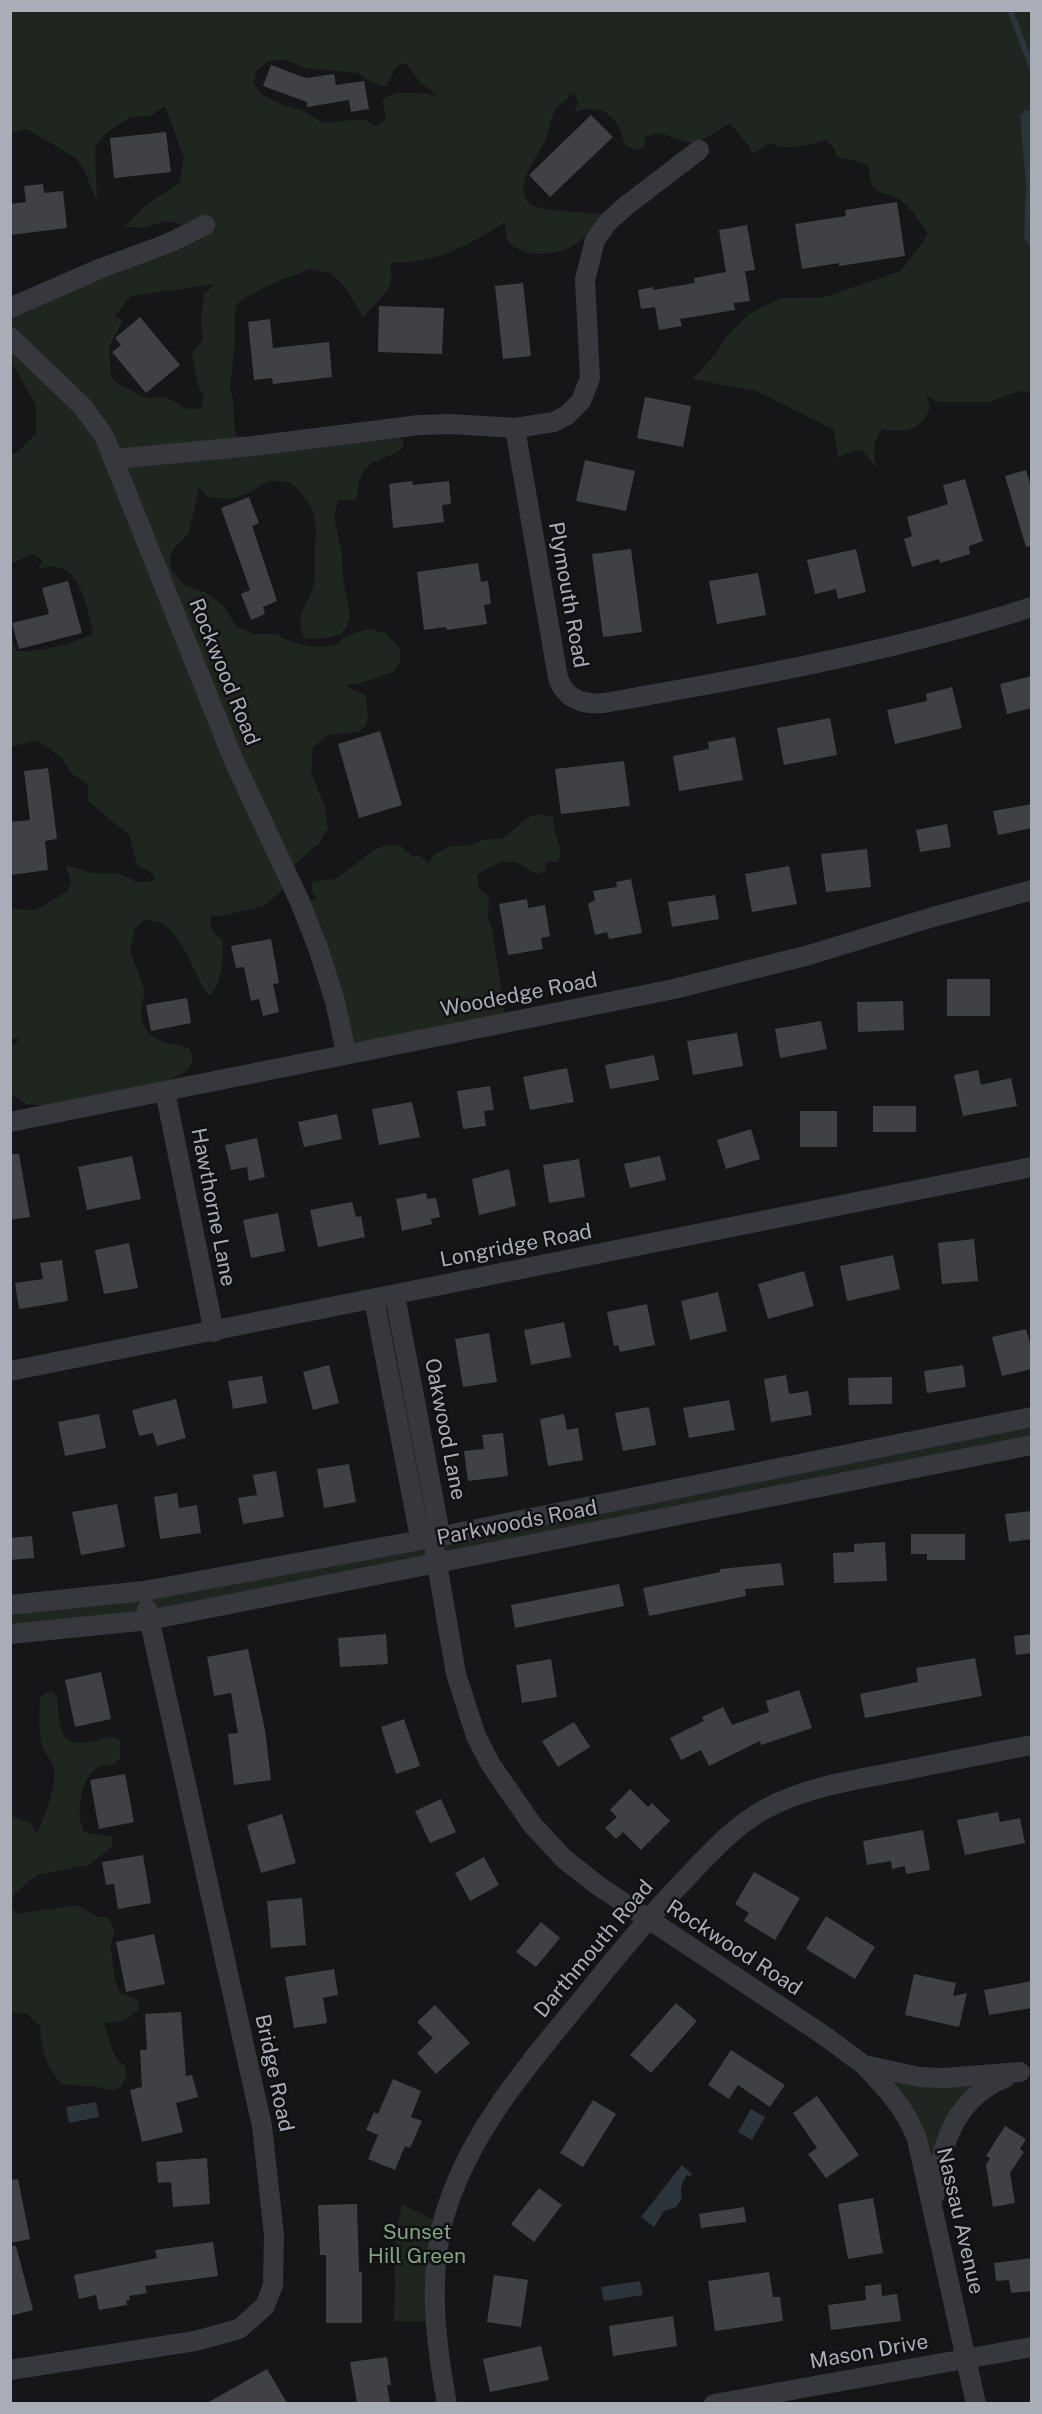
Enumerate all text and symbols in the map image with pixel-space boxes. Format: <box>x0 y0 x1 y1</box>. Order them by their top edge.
street label: Plymouth Road <box>543 520 593 670</box>
street label: Rockwood Road <box>183 595 265 749</box>
street label: Woodedge Road <box>438 967 600 1023</box>
street label: Hawthorne Lane <box>185 1126 241 1288</box>
street label: Longridge Road <box>438 1219 594 1273</box>
street label: Oakwood Lane <box>419 1356 471 1502</box>
street label: Parkwoods Road <box>435 1495 599 1551</box>
street label: Darthmouth Road <box>529 1875 659 2023</box>
street label: Rockwood Road <box>662 1895 806 2001</box>
street label: Bridge Road <box>249 2012 299 2134</box>
street label: Nassau Avenue <box>931 2145 989 2297</box>
park label: Sunset Hill Green <box>368 2220 466 2270</box>
street label: Mason Drive <box>808 2329 930 2375</box>

